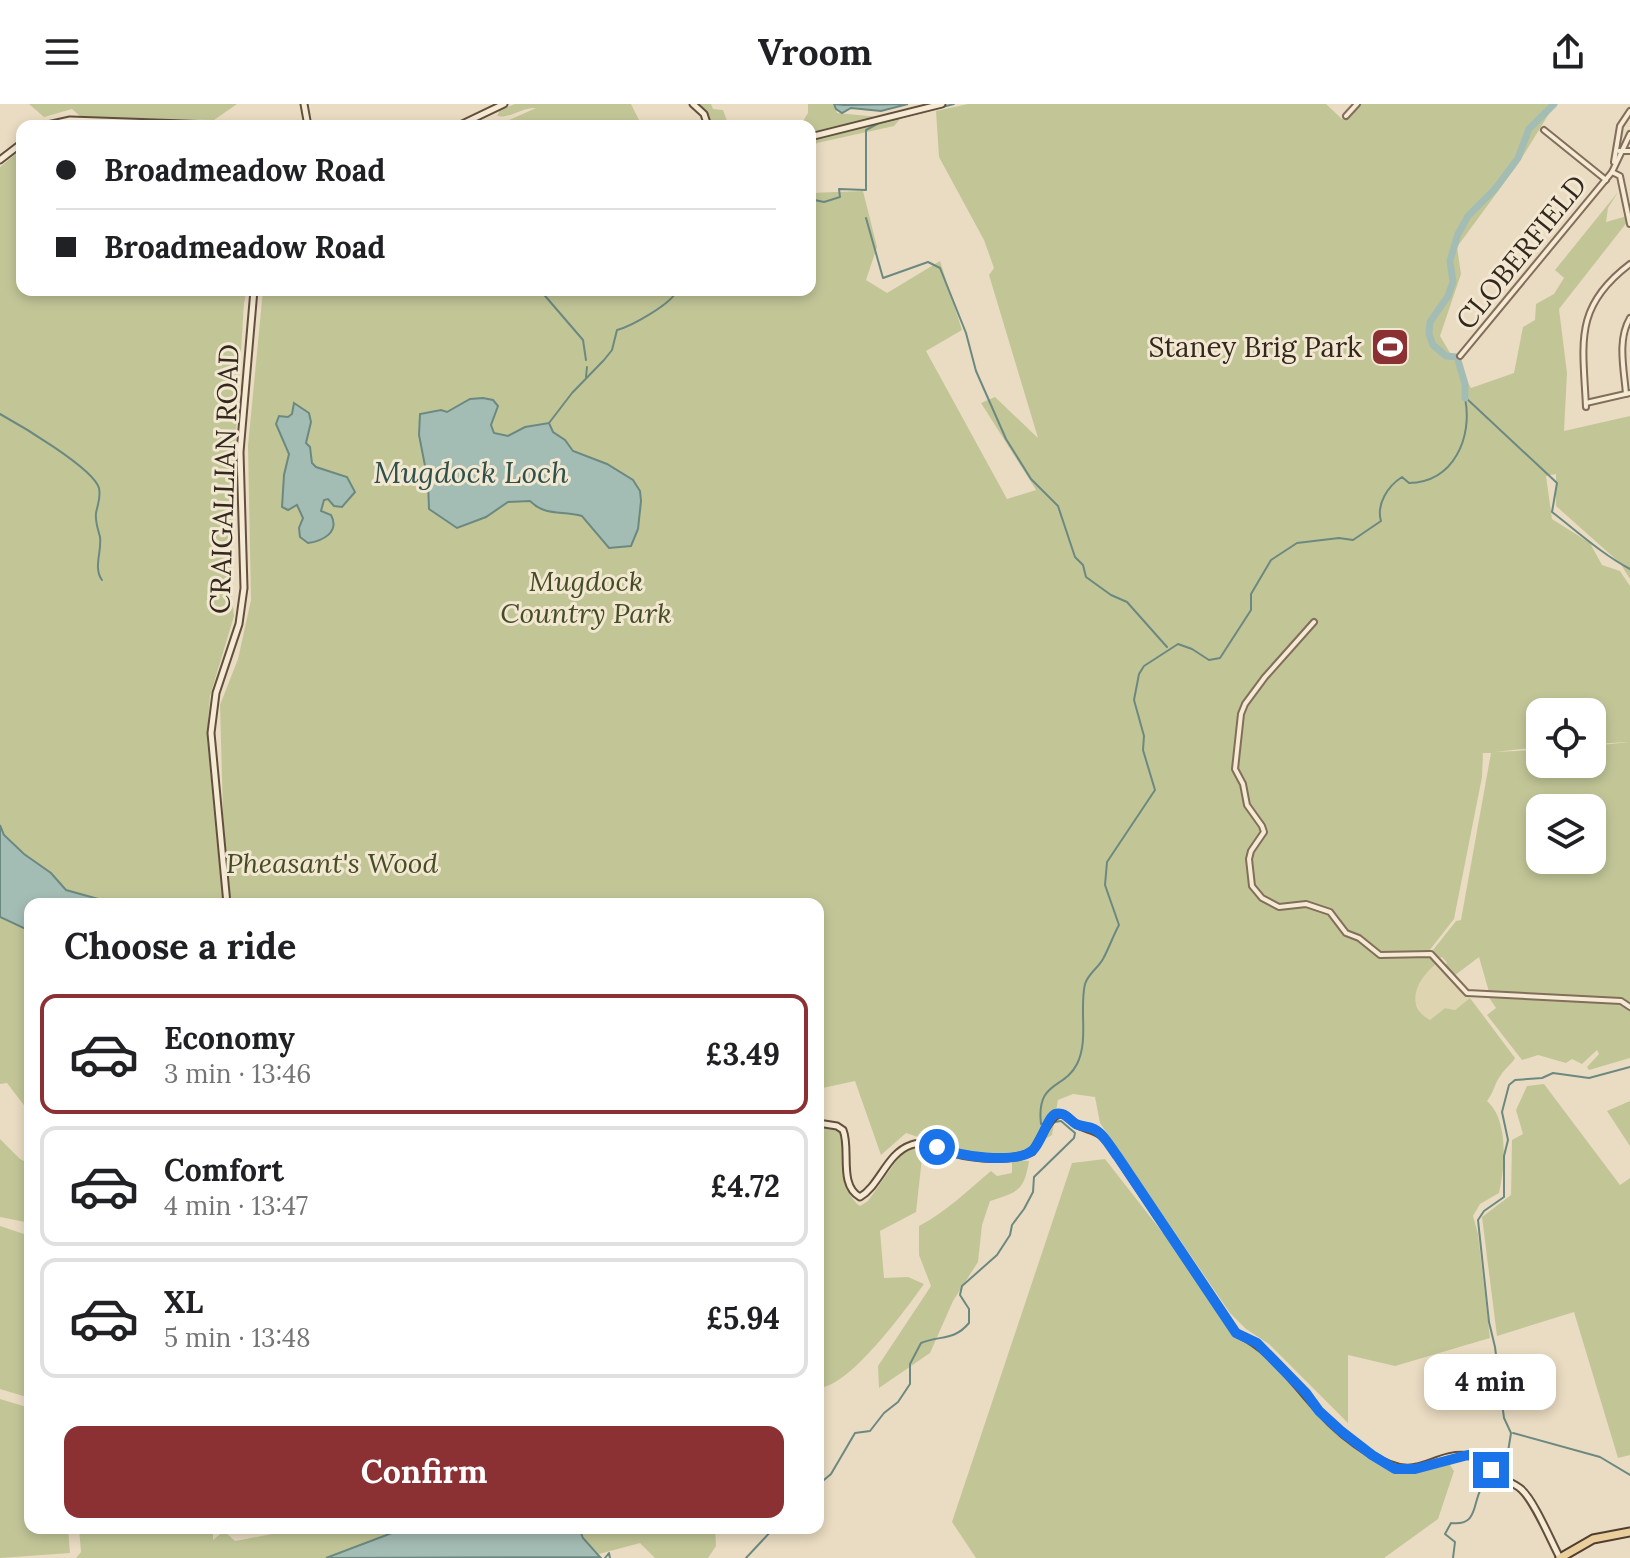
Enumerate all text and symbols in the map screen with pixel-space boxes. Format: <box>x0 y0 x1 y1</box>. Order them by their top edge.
text: Vroom <box>758 29 872 75</box>
icon: menu <box>40 30 84 74</box>
icon: share <box>1546 30 1590 74</box>
text: Broadmeadow Road <box>104 151 385 189</box>
street label: CLOBERFIELD <box>1448 167 1594 337</box>
text: Broadmeadow Road <box>104 228 385 266</box>
sports icon: Staney Brig Park <box>1369 326 1411 368</box>
place label: Staney Brig Park <box>1148 329 1362 365</box>
street label: CRAIGALLIAN ROAD <box>201 344 247 614</box>
water label: Mugdock Loch <box>374 453 568 491</box>
park label: Mugdock Country Park <box>500 563 672 631</box>
map controls <box>1526 698 1606 874</box>
button: locate <box>1526 698 1606 778</box>
button: layers <box>1526 794 1606 874</box>
park label: Pheasant's Wood <box>226 845 438 881</box>
text: Choose a ride <box>64 923 296 969</box>
icon: car <box>68 1018 140 1090</box>
text: Economy <box>164 1019 295 1057</box>
text: £3.49 <box>705 1035 780 1073</box>
text: 3 min · 13:46 <box>164 1057 311 1090</box>
route start <box>919 1129 955 1165</box>
icon: car <box>68 1150 140 1222</box>
text: Comfort <box>164 1151 284 1189</box>
text: £4.72 <box>710 1167 780 1205</box>
text: 4 min · 13:47 <box>164 1189 308 1222</box>
icon: car <box>68 1282 140 1354</box>
text: XL <box>164 1283 203 1321</box>
text: £5.94 <box>706 1299 780 1337</box>
text: 5 min · 13:48 <box>164 1321 311 1354</box>
callout: 4 min <box>1425 1354 1557 1410</box>
text: 4 min <box>1455 1365 1525 1398</box>
button: Confirm <box>64 1426 784 1518</box>
route end <box>1473 1452 1509 1488</box>

